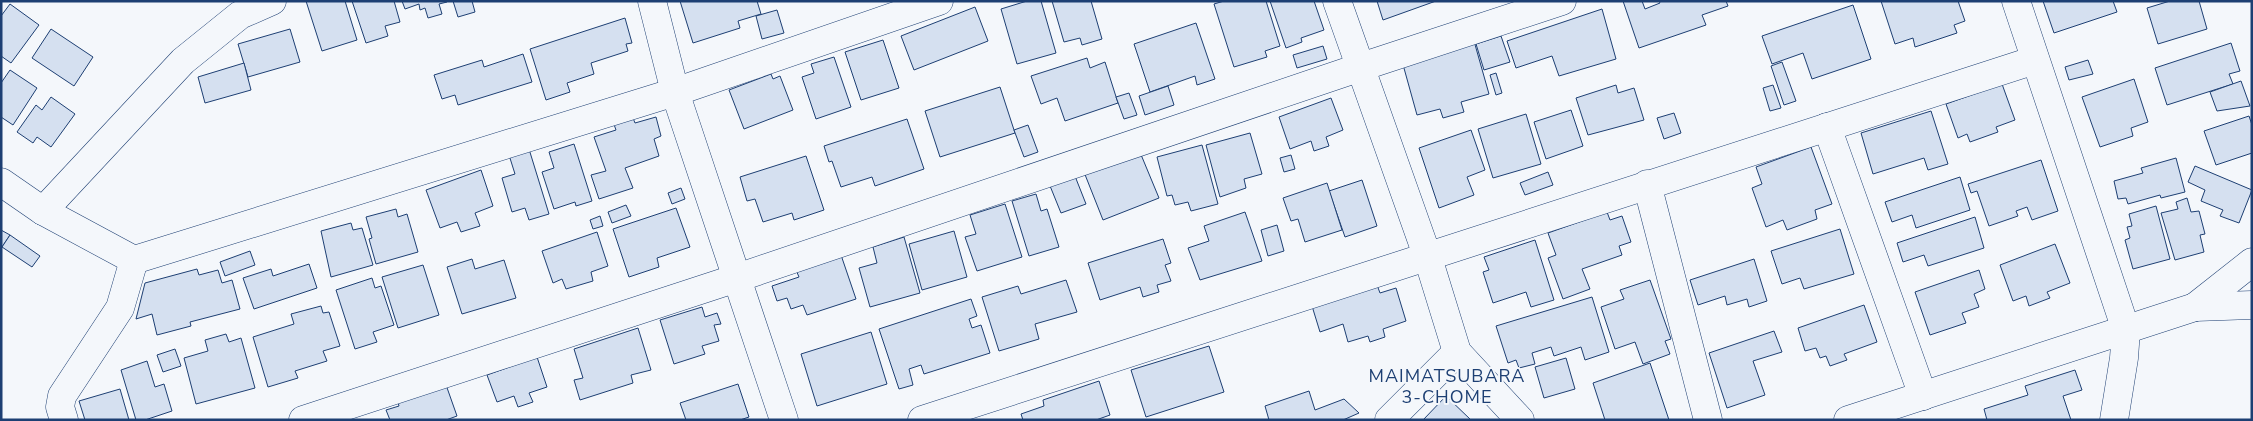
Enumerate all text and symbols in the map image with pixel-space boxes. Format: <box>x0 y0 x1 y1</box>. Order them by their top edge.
district label: MAIMATSUBARA 3-CHOME <box>1369 364 1525 409</box>

